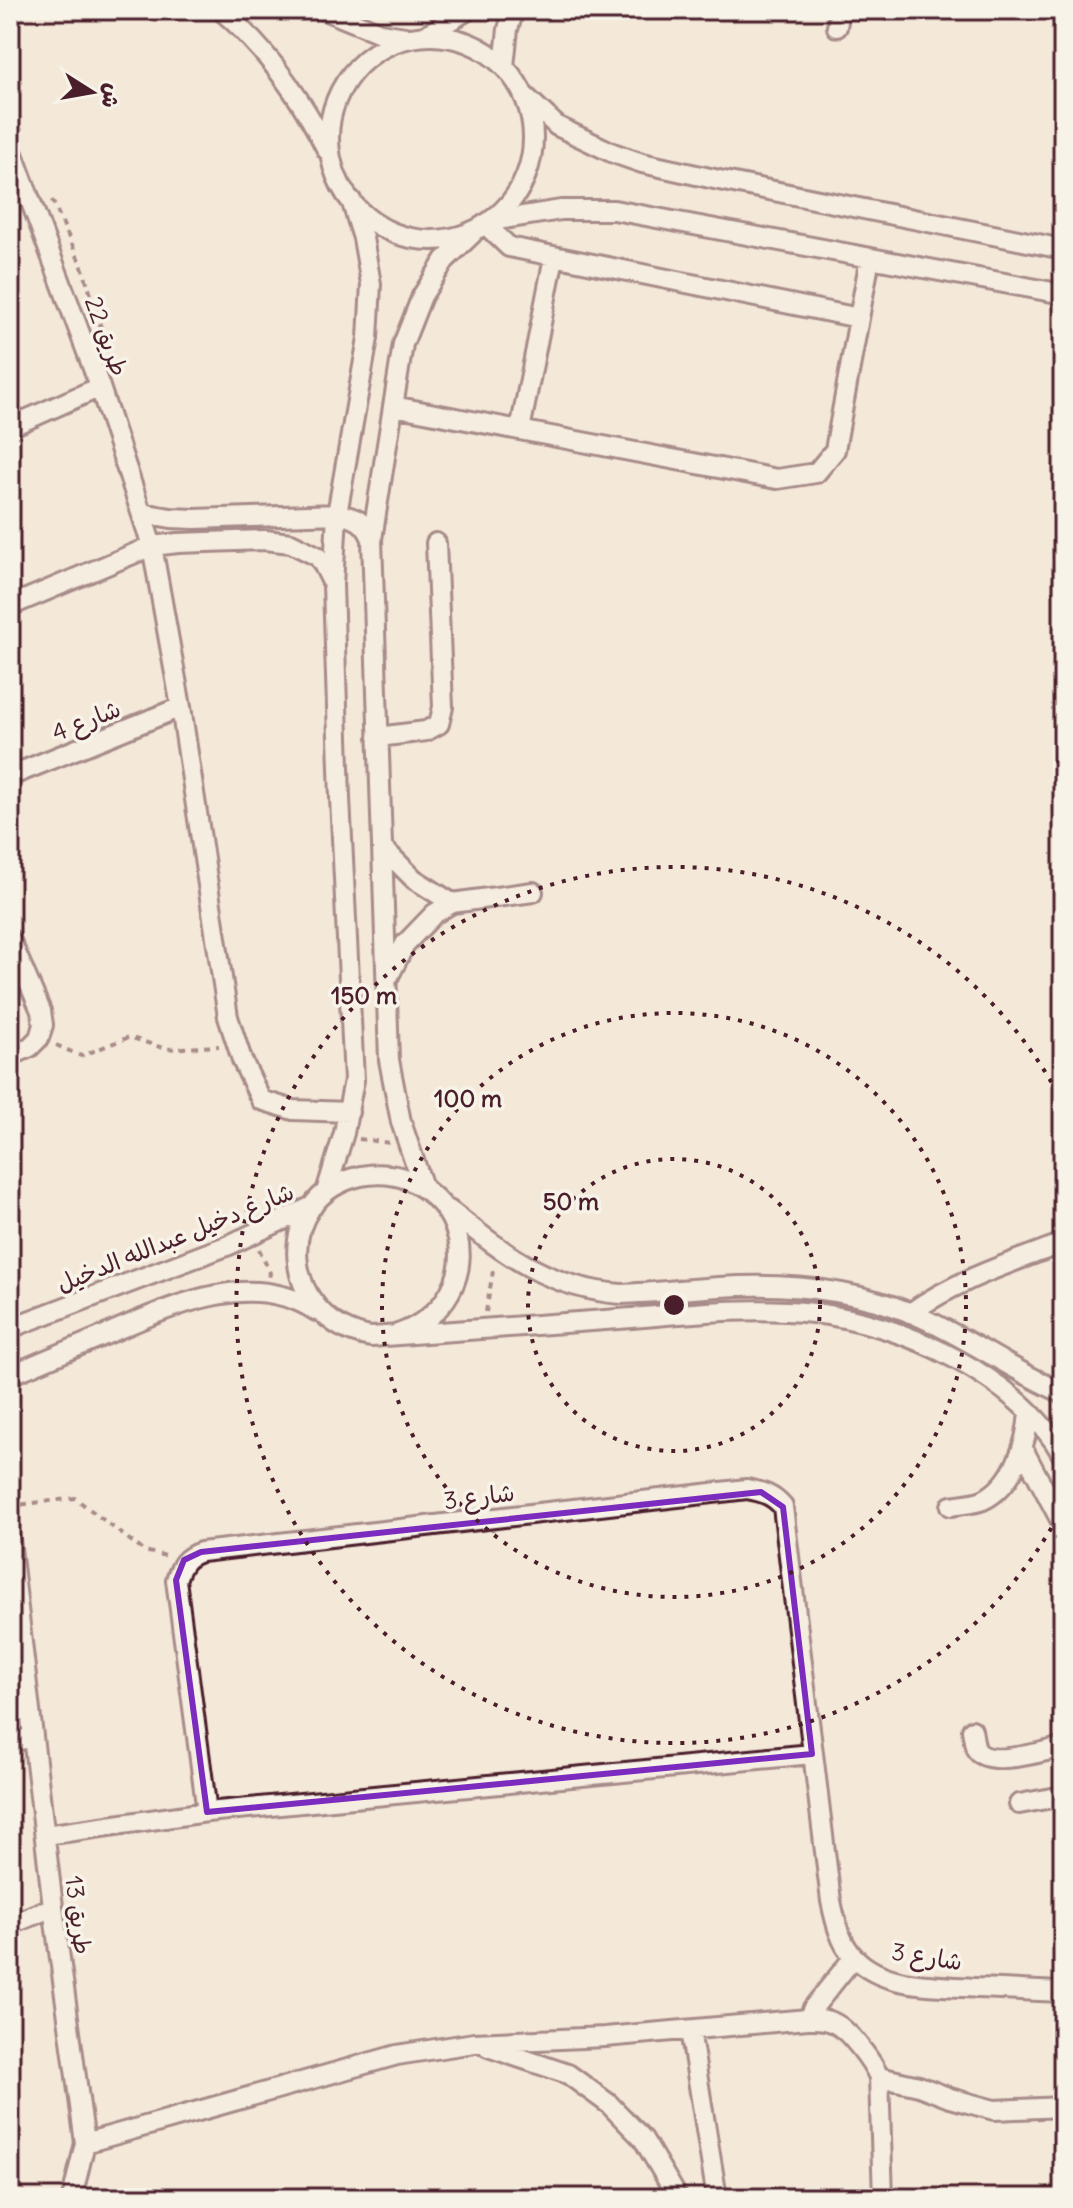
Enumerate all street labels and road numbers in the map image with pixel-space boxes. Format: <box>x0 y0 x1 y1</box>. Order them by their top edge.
street label: طريق 22 <box>79 292 135 380</box>
street label: شارع 4 <box>47 693 126 750</box>
street label: شارع دخيل عبدالله الدخيل <box>52 1176 299 1301</box>
street label: شارع 3 <box>442 1477 517 1518</box>
street label: طريق 13 <box>59 1874 99 1956</box>
street label: شارع 3 <box>889 1936 965 1979</box>

